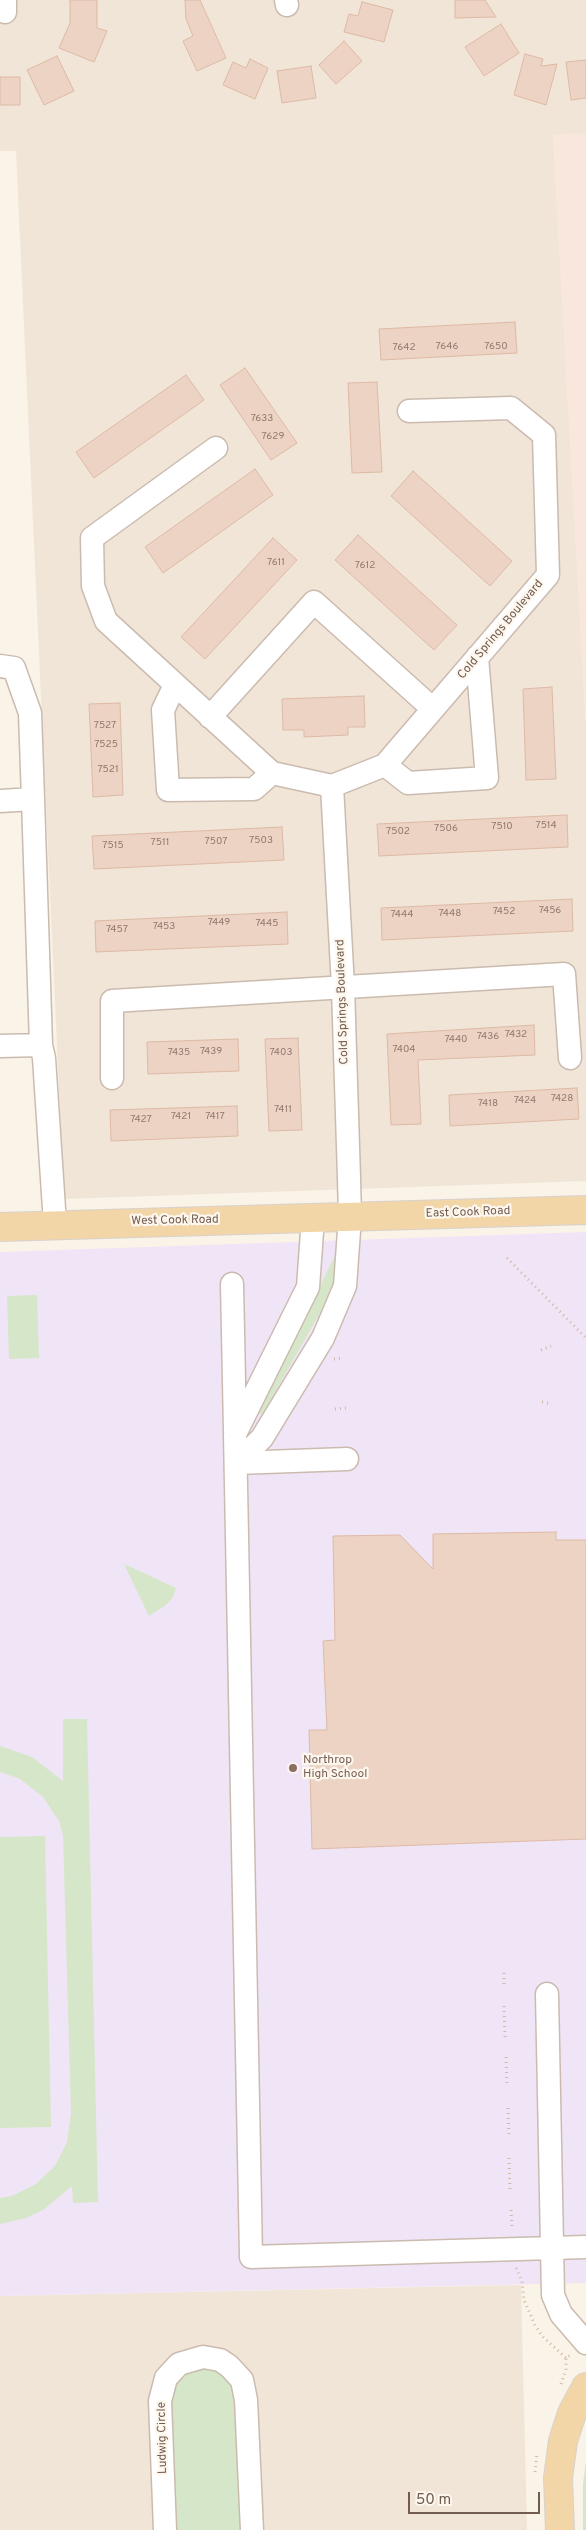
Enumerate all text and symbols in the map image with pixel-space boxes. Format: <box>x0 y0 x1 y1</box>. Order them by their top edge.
house number: 7646 <box>436 341 458 353</box>
house number: 7650 <box>484 341 508 353</box>
house number: 7642 <box>392 342 416 354</box>
house number: 7633 <box>251 413 273 425</box>
house number: 7629 <box>262 431 284 443</box>
house number: 7611 <box>267 557 285 569</box>
house number: 7612 <box>355 560 375 572</box>
street label: Cold Springs Boulevard <box>455 577 547 683</box>
house number: 7527 <box>94 720 116 732</box>
house number: 7525 <box>94 739 118 751</box>
house number: 7521 <box>97 764 119 776</box>
house number: 7514 <box>535 820 557 832</box>
house number: 7510 <box>491 821 513 833</box>
house number: 7506 <box>434 823 458 835</box>
house number: 7502 <box>386 826 410 838</box>
house number: 7503 <box>249 835 273 847</box>
house number: 7507 <box>205 836 227 848</box>
house number: 7511 <box>151 837 169 849</box>
house number: 7515 <box>102 840 124 852</box>
house number: 7456 <box>539 905 561 917</box>
house number: 7452 <box>493 906 515 918</box>
house number: 7448 <box>439 908 461 920</box>
house number: 7444 <box>391 909 413 921</box>
house number: 7449 <box>208 917 230 929</box>
house number: 7445 <box>256 918 278 930</box>
house number: 7453 <box>153 921 175 933</box>
house number: 7457 <box>106 924 128 936</box>
street label: Cold Springs Boulevard <box>334 939 352 1065</box>
house number: 7432 <box>505 1029 527 1041</box>
house number: 7436 <box>477 1031 499 1043</box>
house number: 7440 <box>444 1034 468 1046</box>
house number: 7404 <box>392 1044 416 1056</box>
house number: 7439 <box>200 1046 222 1058</box>
house number: 7435 <box>168 1047 190 1059</box>
house number: 7403 <box>270 1047 292 1059</box>
house number: 7428 <box>551 1093 573 1105</box>
house number: 7424 <box>514 1095 536 1107</box>
house number: 7418 <box>478 1098 498 1110</box>
house number: 7411 <box>274 1104 292 1116</box>
house number: 7421 <box>171 1111 191 1123</box>
house number: 7417 <box>205 1111 225 1123</box>
house number: 7427 <box>130 1114 152 1126</box>
street label: East Cook Road <box>425 1204 511 1222</box>
street label: West Cook Road <box>131 1213 219 1229</box>
place label: Northrop High School <box>303 1754 367 1782</box>
marker: Northrop High School <box>287 1762 299 1774</box>
street label: Ludwig Circle <box>155 2402 171 2474</box>
scale bar <box>411 2482 544 2514</box>
text: 50 m <box>416 2491 451 2510</box>

